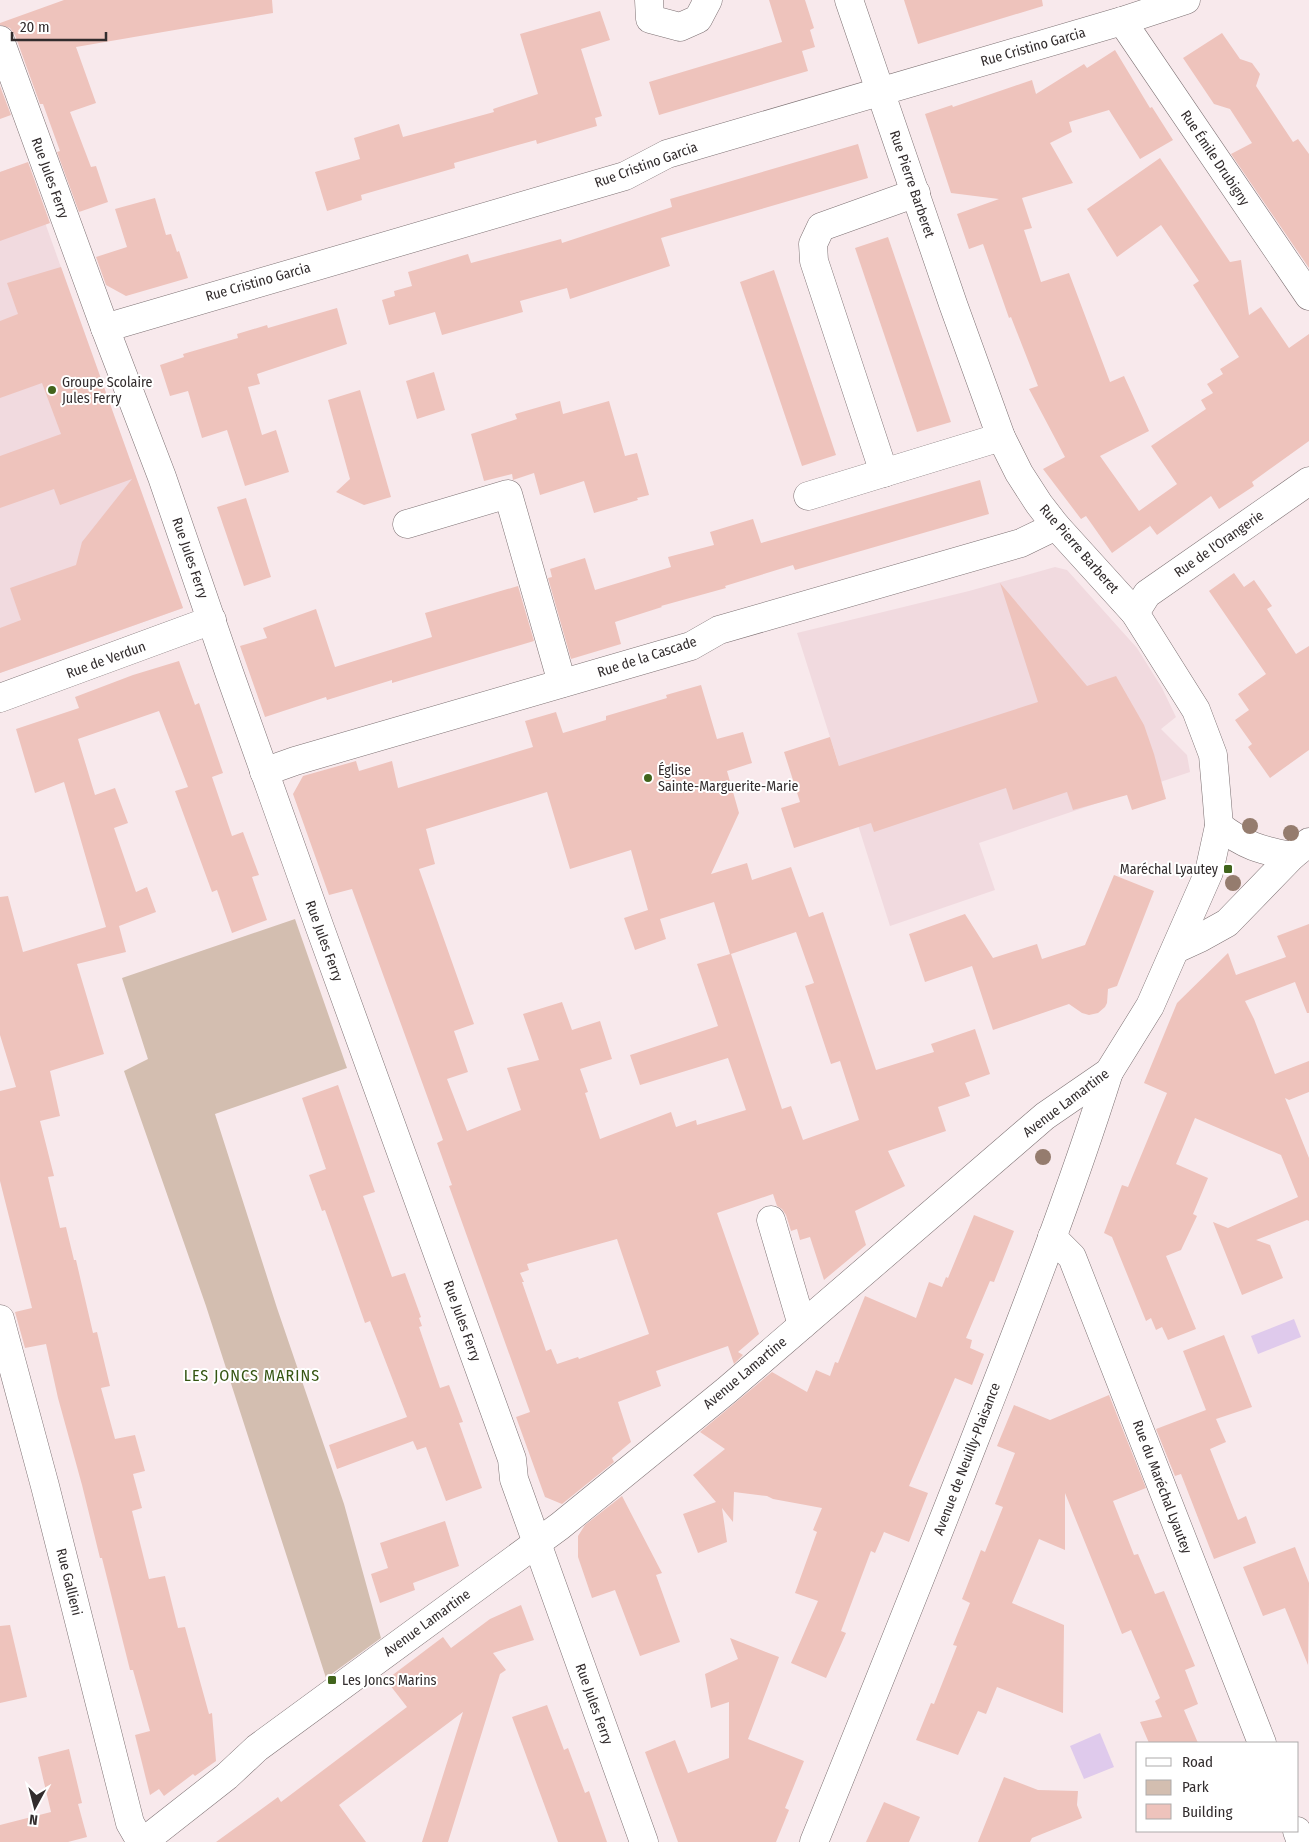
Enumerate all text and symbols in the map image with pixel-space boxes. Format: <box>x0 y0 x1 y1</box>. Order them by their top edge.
scale bar <box>12 10 106 42</box>
text: 20 m <box>20 18 50 36</box>
street label: Rue Cristino Garcia <box>979 24 1088 70</box>
street label: Rue Émile Drubigny <box>1177 107 1254 209</box>
street label: Rue Pierre Barberet <box>886 128 938 240</box>
street label: Rue Jules Ferry <box>28 135 73 221</box>
street label: Rue Cristino Garcia <box>592 138 700 192</box>
street label: Rue Cristino Garcia <box>204 259 313 305</box>
place label: Groupe Scolaire Jules Ferry <box>62 374 152 407</box>
marker: Groupe Scolaire Jules Ferry <box>46 384 58 396</box>
street label: Rue Pierre Barberet <box>1036 501 1123 597</box>
street label: Rue de l'Orangerie <box>1171 507 1267 581</box>
street label: Rue Jules Ferry <box>168 515 212 602</box>
street label: Rue de la Cascade <box>595 633 699 681</box>
street label: Rue de Verdun <box>64 638 148 682</box>
place label: Église Sainte-Marguerite-Marie <box>658 761 798 795</box>
marker: Église Sainte-Marguerite-Marie <box>642 772 654 784</box>
place label: Maréchal Lyautey <box>1120 861 1219 878</box>
marker: Maréchal Lyautey <box>1222 863 1234 875</box>
street label: Rue Jules Ferry <box>302 898 347 984</box>
street label: Avenue Lamartine <box>1020 1065 1112 1141</box>
street label: Rue Jules Ferry <box>440 1278 485 1364</box>
street label: Avenue Lamartine <box>700 1333 790 1413</box>
district label: LES JONCS MARINS <box>184 1366 320 1385</box>
street label: Avenue de Neuilly-Plaisance <box>930 1380 1004 1538</box>
street label: Rue du Maréchal Lyautey <box>1129 1418 1196 1557</box>
street label: Rue Gallieni <box>52 1547 86 1617</box>
street label: Avenue Lamartine <box>380 1586 474 1660</box>
street label: Rue Jules Ferry <box>572 1661 617 1747</box>
place label: Les Joncs Marins <box>342 1672 437 1689</box>
marker: Les Joncs Marins <box>326 1674 338 1686</box>
legend <box>1136 1742 1299 1832</box>
text: Road <box>1182 1753 1213 1771</box>
text: Park <box>1182 1778 1209 1796</box>
north arrow <box>10 1782 60 1832</box>
text: Building <box>1182 1803 1233 1821</box>
text: N <box>28 1810 39 1828</box>

